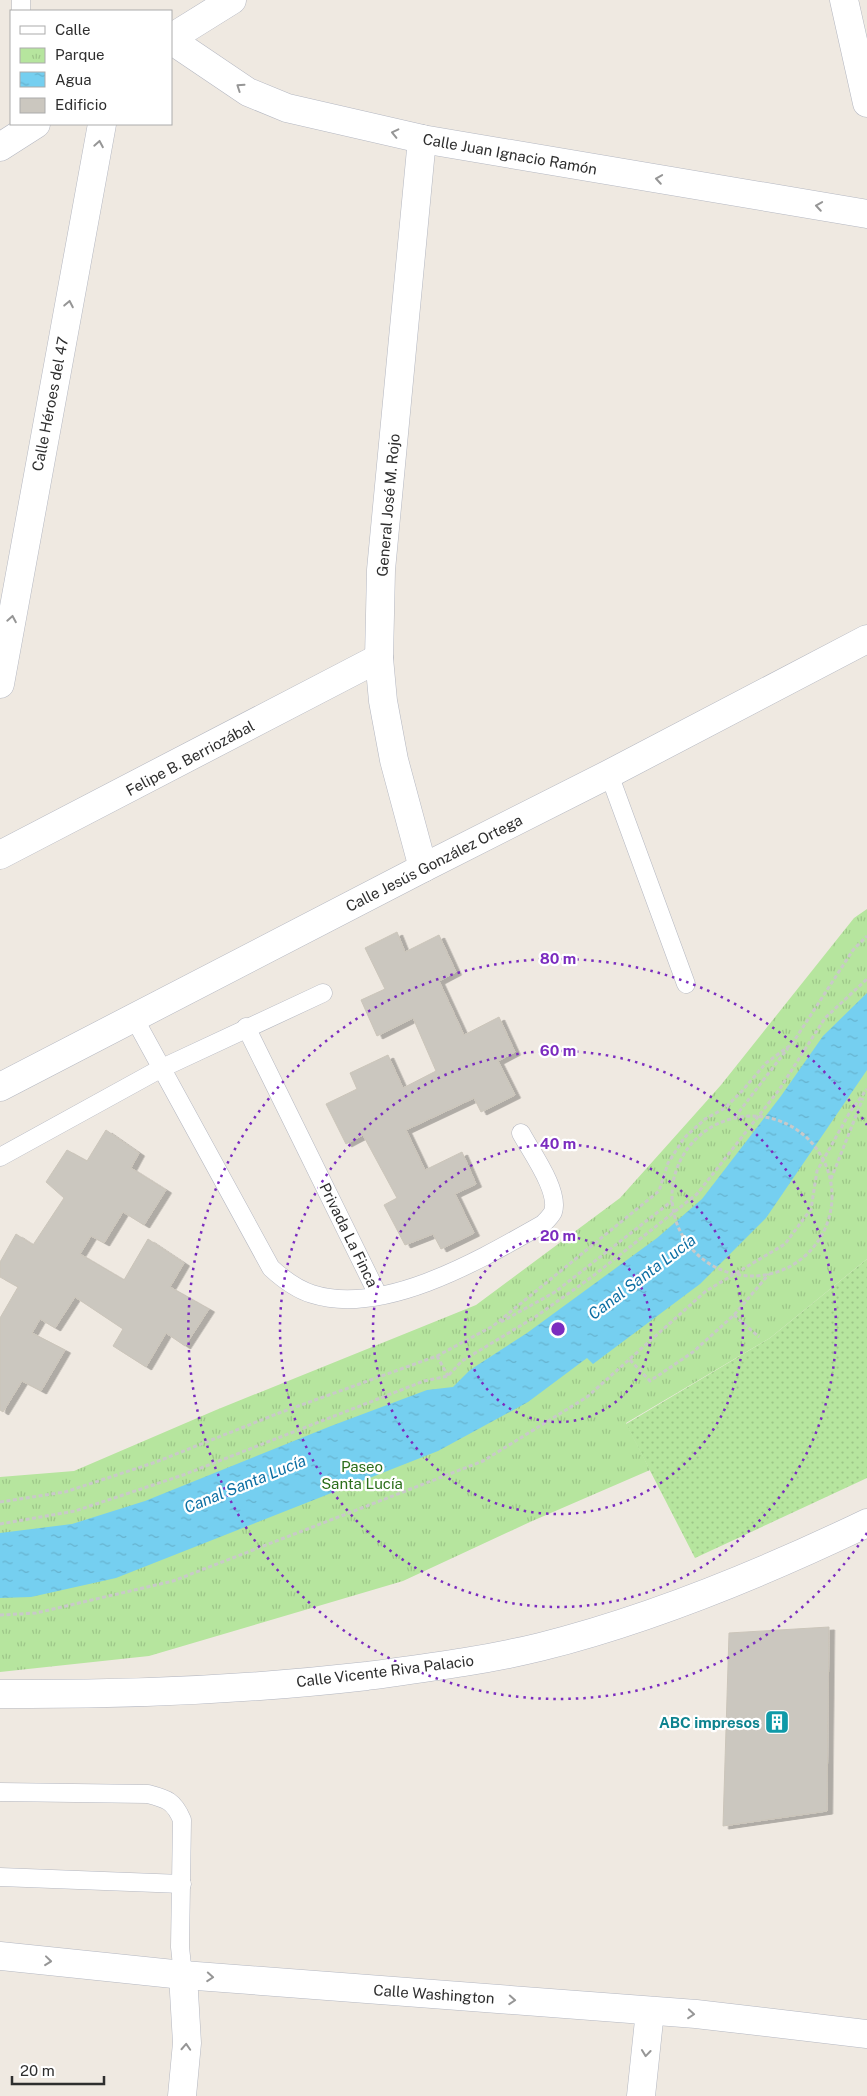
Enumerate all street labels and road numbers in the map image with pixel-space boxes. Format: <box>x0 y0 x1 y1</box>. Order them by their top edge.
street label: Calle Juan Ignacio Ramón <box>421 130 599 178</box>
street label: Calle Héroes del 47 <box>29 335 71 473</box>
street label: General José M. Rojo <box>373 433 403 577</box>
street label: Felipe B. Berriozábal <box>123 717 257 799</box>
street label: Calle Jesús González Ortega <box>343 811 525 915</box>
street label: Privada La Finca <box>316 1180 382 1290</box>
street label: Calle Vicente Riva Palacio <box>295 1652 475 1690</box>
street label: Calle Washington <box>373 1981 495 2007</box>

